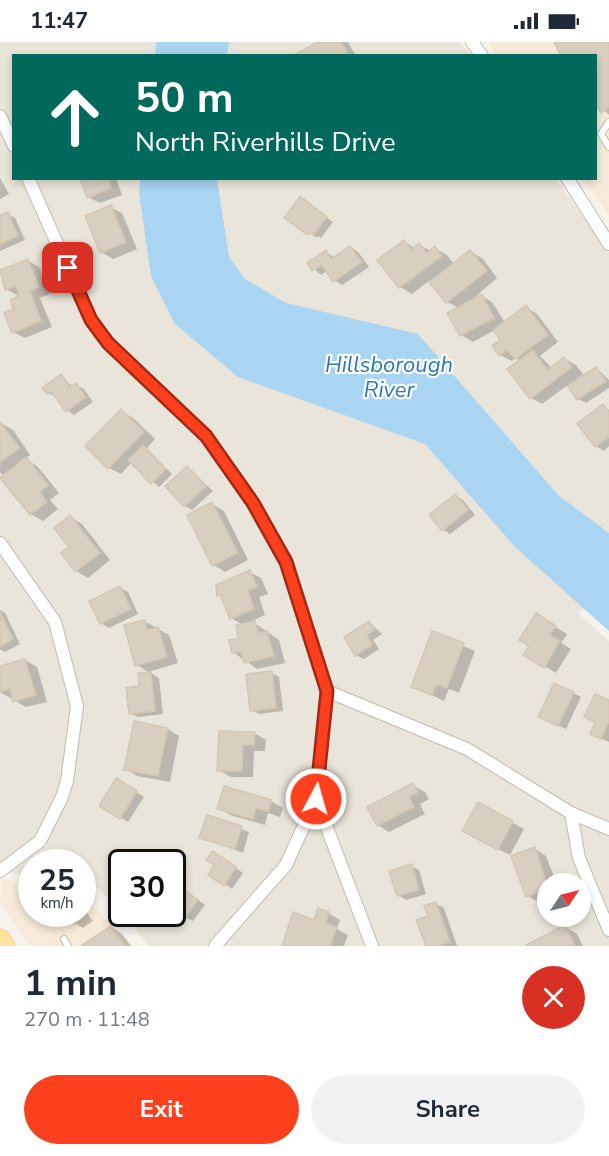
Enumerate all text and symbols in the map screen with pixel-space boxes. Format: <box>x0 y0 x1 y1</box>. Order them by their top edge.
text: 11:47 <box>30 6 88 36</box>
text: 50 m <box>135 70 234 127</box>
icon: ahead <box>36 78 114 156</box>
text: North Riverhills Drive <box>135 124 396 161</box>
pin <box>42 242 93 293</box>
icon: arrive <box>51 251 84 284</box>
water label: Hillsborough River <box>325 350 453 405</box>
position arrow <box>284 767 348 831</box>
speed limit sign: 30 <box>108 849 186 927</box>
text: 25 <box>39 860 75 901</box>
north arrow <box>537 873 591 927</box>
map controls <box>537 873 591 927</box>
text: km/h <box>40 893 74 913</box>
text: 1 min <box>24 959 117 1008</box>
button: close <box>522 966 585 1029</box>
text: 270 m · 11:48 <box>24 1006 150 1033</box>
button: Exit <box>24 1075 299 1144</box>
button: Share <box>311 1075 585 1144</box>

